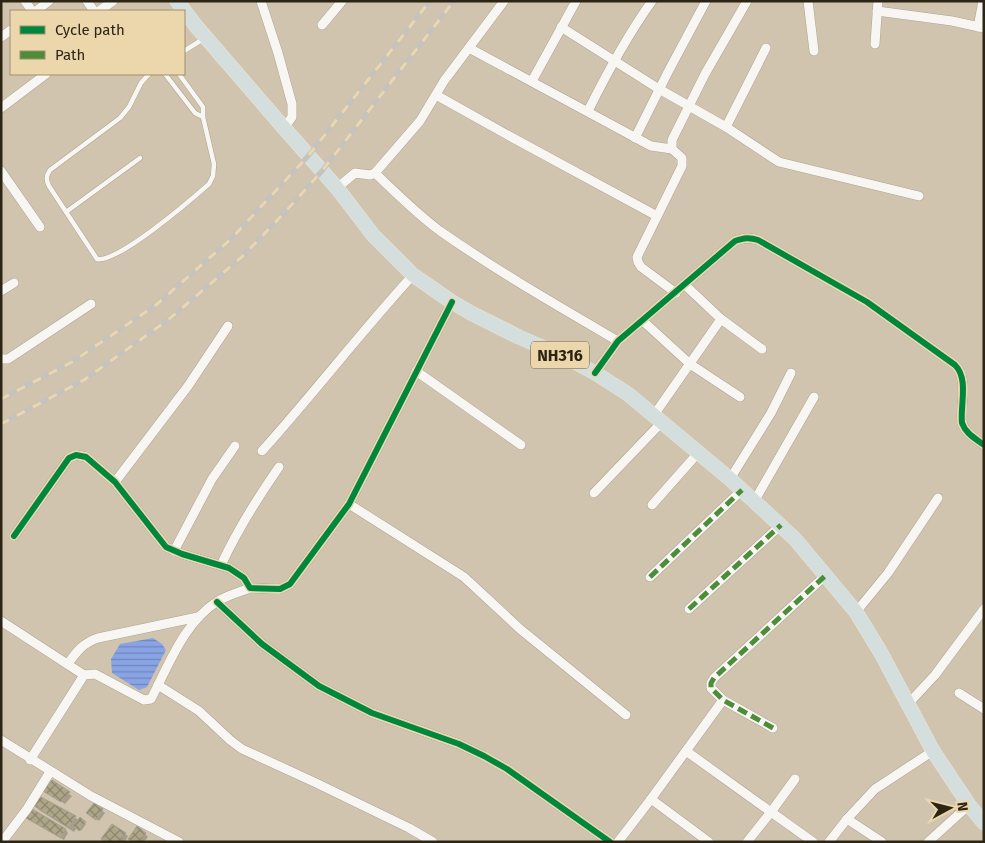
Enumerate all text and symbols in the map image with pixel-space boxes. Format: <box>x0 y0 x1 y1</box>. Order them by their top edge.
legend <box>10 10 185 75</box>
text: Cycle path <box>55 21 125 39</box>
text: Path <box>55 46 85 64</box>
road number: NH316 <box>531 342 589 368</box>
north arrow <box>925 783 975 833</box>
text: N <box>953 801 971 812</box>

